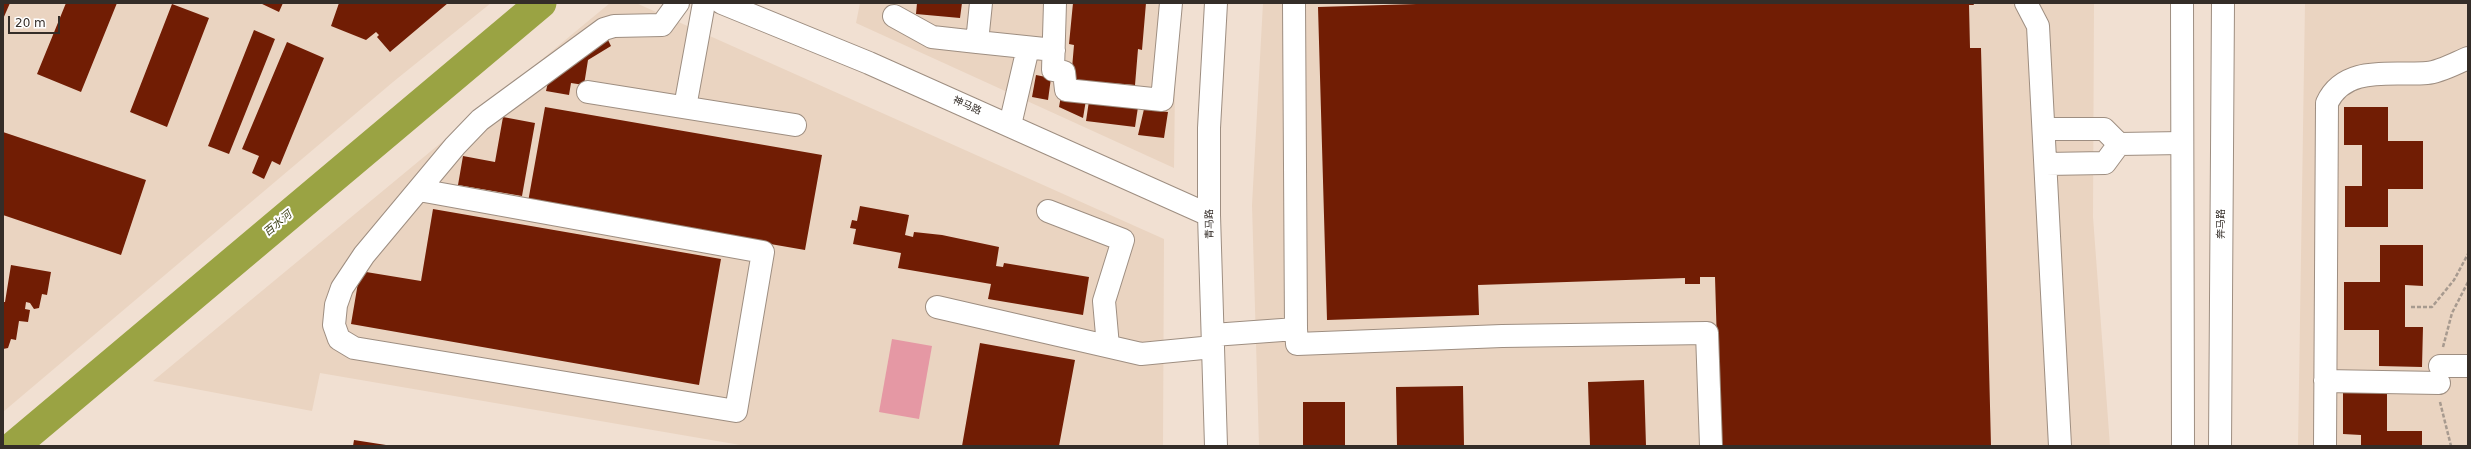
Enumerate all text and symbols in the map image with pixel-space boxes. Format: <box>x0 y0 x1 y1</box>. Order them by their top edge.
scale bar <box>10 8 62 34</box>
text: 20 m <box>15 16 46 30</box>
street label: 神马路 <box>951 94 983 118</box>
water label: 百水河 <box>261 208 295 240</box>
street label: 青马路 <box>1204 209 1216 239</box>
street label: 奔马路 <box>2215 209 2227 239</box>

